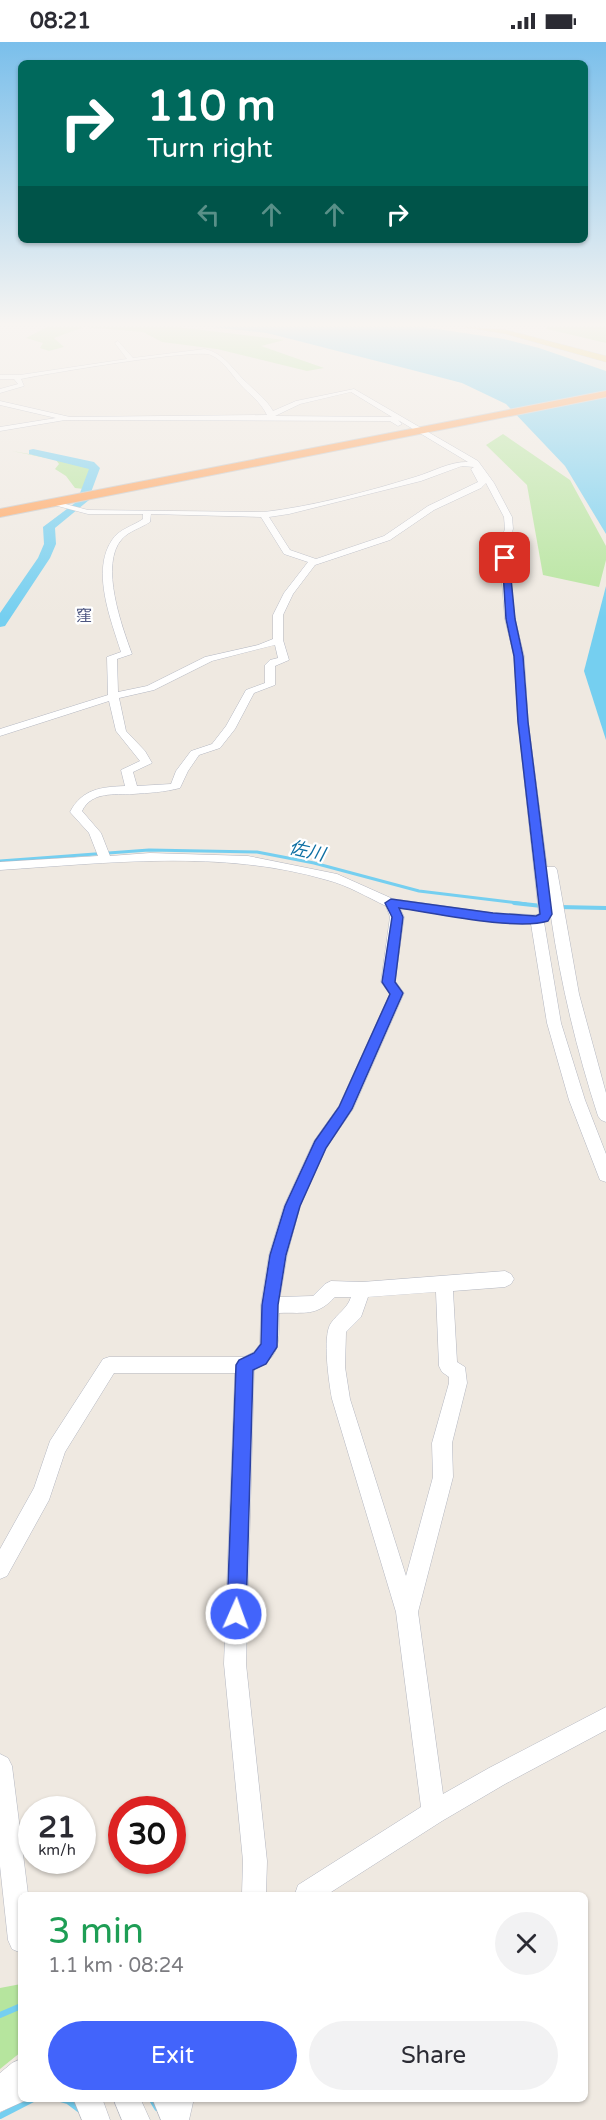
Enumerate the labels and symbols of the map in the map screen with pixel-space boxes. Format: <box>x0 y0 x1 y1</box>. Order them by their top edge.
pin <box>479 532 530 583</box>
district label: 窪 <box>76 606 92 626</box>
water label: 佐川 <box>287 836 329 866</box>
position arrow <box>204 1582 268 1646</box>
speed limit sign: 30 <box>108 1796 186 1874</box>

